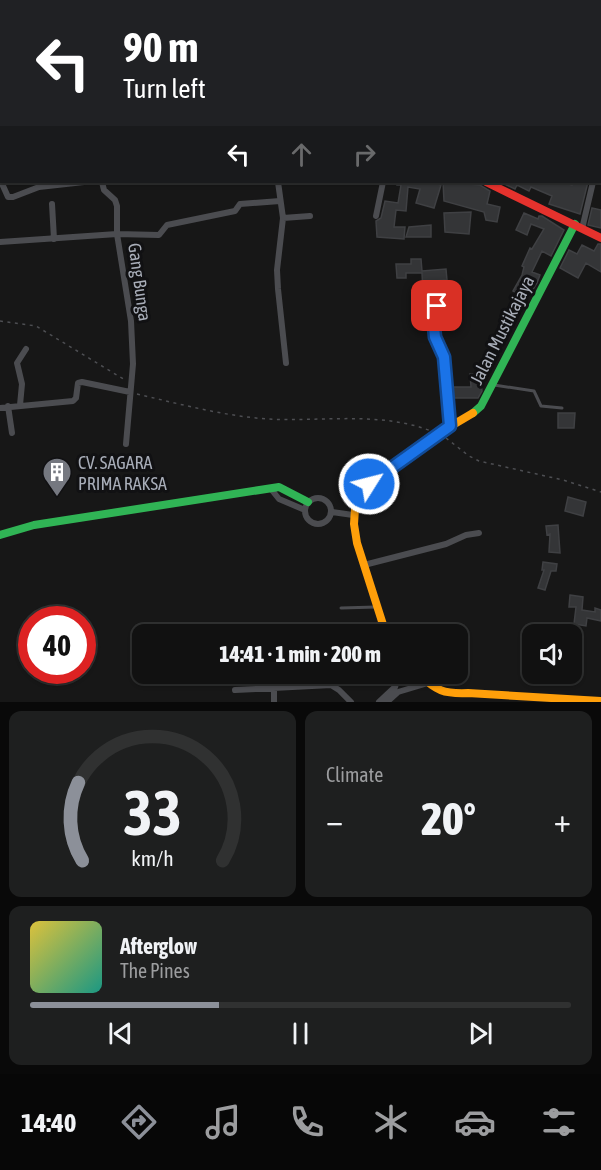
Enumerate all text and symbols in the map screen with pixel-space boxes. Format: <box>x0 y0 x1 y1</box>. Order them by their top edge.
text: 90 m <box>123 23 198 71</box>
icon: left <box>24 24 102 102</box>
text: Turn left <box>123 73 206 104</box>
icon: left <box>222 138 255 171</box>
icon: ahead <box>285 138 318 171</box>
icon: right <box>348 138 381 171</box>
street label: Gang Bunga <box>124 242 156 322</box>
street label: Jalan Mustikajaya <box>466 272 538 388</box>
pin <box>411 280 462 331</box>
icon: arrive <box>420 289 453 322</box>
place label: CV. SAGARA PRIMA RAKSA <box>78 452 167 494</box>
position arrow <box>337 452 401 516</box>
building icon: CV. SAGARA PRIMA RAKSA <box>41 456 73 498</box>
speed limit sign: 40 <box>18 606 96 684</box>
map controls <box>522 624 582 684</box>
button: sound <box>522 624 582 684</box>
text: 14:41 · 1 min · 200 m <box>219 641 381 667</box>
text: Climate <box>326 763 383 786</box>
text: 33 <box>123 777 182 848</box>
text: 20° <box>421 793 476 845</box>
text: − <box>326 801 343 839</box>
text: + <box>554 801 571 839</box>
text: km/h <box>131 846 174 871</box>
text: Afterglow <box>120 933 197 959</box>
text: The Pines <box>120 959 190 982</box>
icon: previous <box>104 1017 137 1050</box>
icon: pause <box>284 1017 317 1050</box>
icon: next <box>464 1017 497 1050</box>
icon: directions <box>118 1101 160 1143</box>
icon: music <box>202 1101 244 1143</box>
icon: phone <box>286 1101 328 1143</box>
icon: climate <box>370 1101 412 1143</box>
icon: car <box>454 1101 496 1143</box>
icon: filters <box>538 1101 580 1143</box>
text: 14:40 <box>21 1107 77 1138</box>

